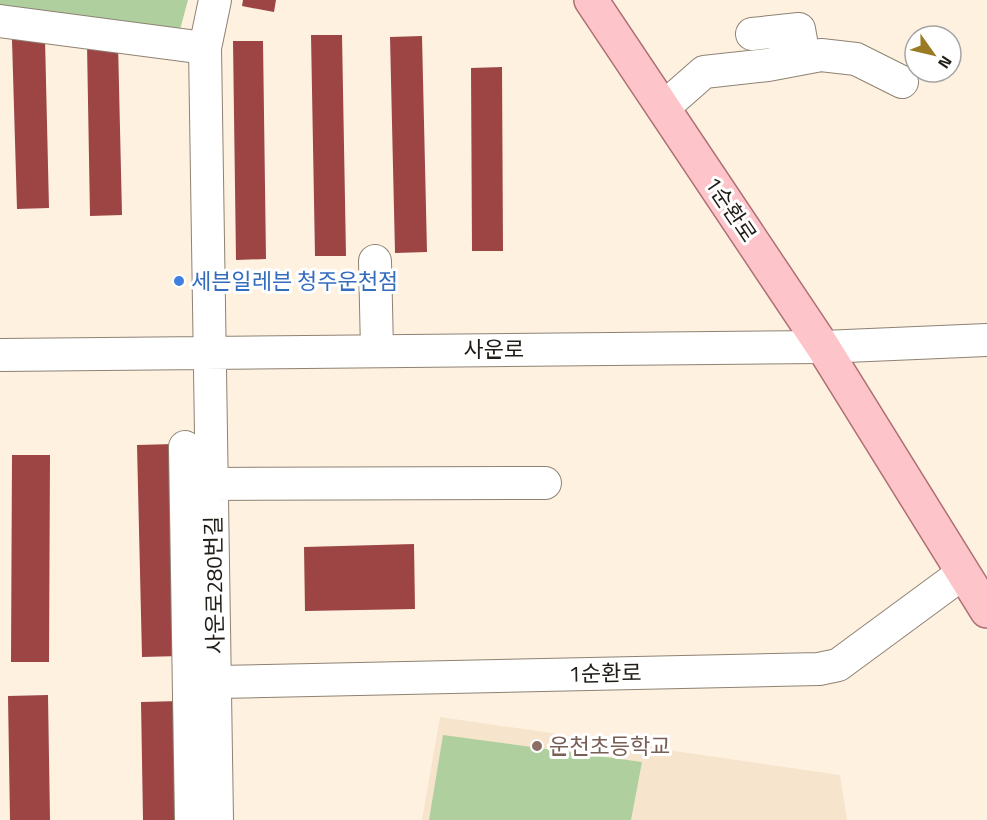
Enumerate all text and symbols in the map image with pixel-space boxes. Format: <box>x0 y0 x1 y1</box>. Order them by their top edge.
north arrow <box>903 24 963 84</box>
text: N <box>932 51 958 74</box>
street label: 1순환로 <box>696 169 766 249</box>
place label: 세븐일레븐 청주운천점 <box>191 264 398 298</box>
marker: 세븐일레븐 청주운천점 <box>172 274 186 288</box>
street label: 사운로 <box>464 332 524 366</box>
street label: 사운로280번길 <box>196 516 232 654</box>
street label: 1순환로 <box>568 655 642 691</box>
place label: 운천초등학교 <box>549 729 670 763</box>
marker: 운천초등학교 <box>530 739 544 753</box>

